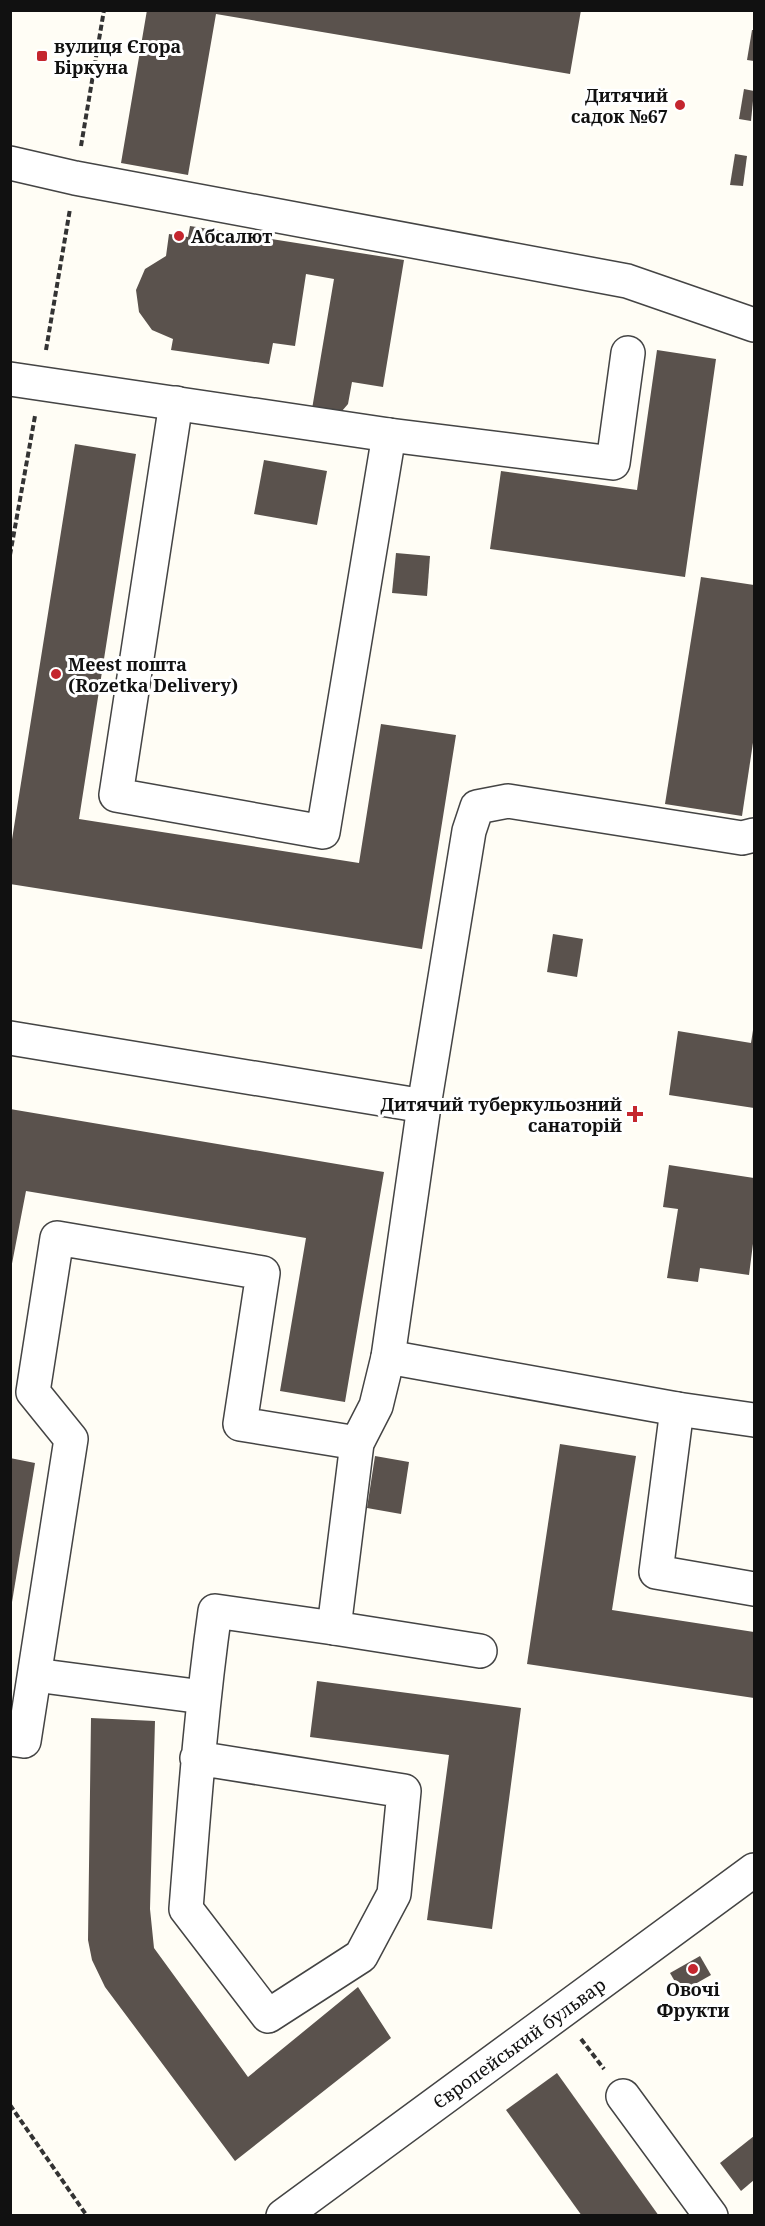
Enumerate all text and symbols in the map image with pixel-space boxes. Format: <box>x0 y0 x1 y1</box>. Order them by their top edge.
place label: вулиця Єгора Біркуна <box>54 34 181 79</box>
marker: вулиця Єгора Біркуна <box>35 49 49 63</box>
place label: Дитячий садок №67 <box>571 83 668 128</box>
marker: Дитячий садок №67 <box>673 98 687 112</box>
place label: Абсалют <box>191 224 272 248</box>
marker: Абсалют <box>172 229 186 243</box>
place label: Meest пошта (Rozetka Delivery) <box>68 652 238 697</box>
marker: Meest пошта (Rozetka Delivery) <box>49 667 63 681</box>
place label: Дитячий туберкульозний санаторій <box>380 1092 622 1137</box>
marker: Дитячий туберкульозний санаторій <box>626 1105 644 1123</box>
marker: Овочі Фрукти <box>686 1962 700 1976</box>
street label: Європейський бульвар <box>428 1972 610 2114</box>
place label: Овочі Фрукти <box>657 1977 729 2022</box>

